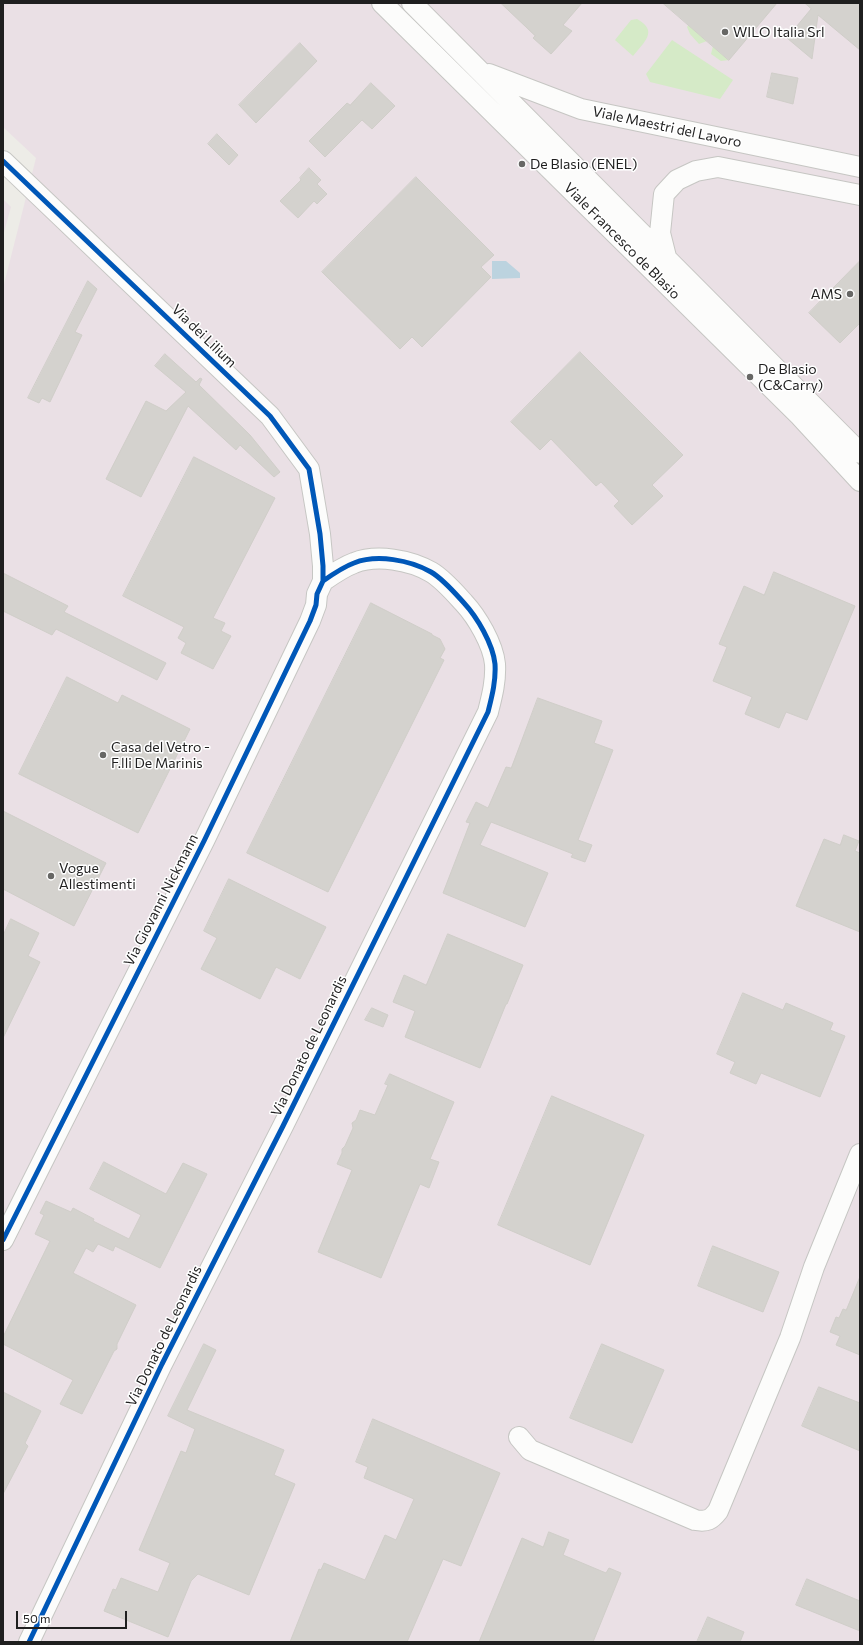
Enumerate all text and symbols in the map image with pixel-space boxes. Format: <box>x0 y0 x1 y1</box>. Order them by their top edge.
place label: WILO Italia Srl <box>733 24 825 40</box>
marker: WILO Italia Srl <box>720 27 730 37</box>
street label: Viale Maestri del Lavoro <box>591 103 743 151</box>
place label: De Blasio (ENEL) <box>530 156 637 172</box>
marker: De Blasio (ENEL) <box>517 159 527 169</box>
street label: Viale Francesco de Blasio <box>560 179 684 303</box>
place label: AMS <box>811 286 842 302</box>
marker: AMS <box>845 289 855 299</box>
street label: Via dei Lilium <box>168 301 240 371</box>
place label: De Blasio (C&Carry) <box>758 361 823 394</box>
marker: De Blasio (C&Carry) <box>745 372 755 382</box>
place label: Casa del Vetro - F.lli De Marinis <box>111 739 210 772</box>
marker: Casa del Vetro - F.lli De Marinis <box>98 750 108 760</box>
street label: Via Giovanni Nickmann <box>120 831 202 969</box>
place label: Vogue Allestimenti <box>59 860 136 892</box>
marker: Vogue Allestimenti <box>46 871 56 881</box>
street label: Via Donato de Leonardis <box>268 973 350 1119</box>
street label: Via Donato de Leonardis <box>123 1263 205 1409</box>
scale bar <box>18 1603 129 1629</box>
text: 50 m <box>23 1611 51 1625</box>

